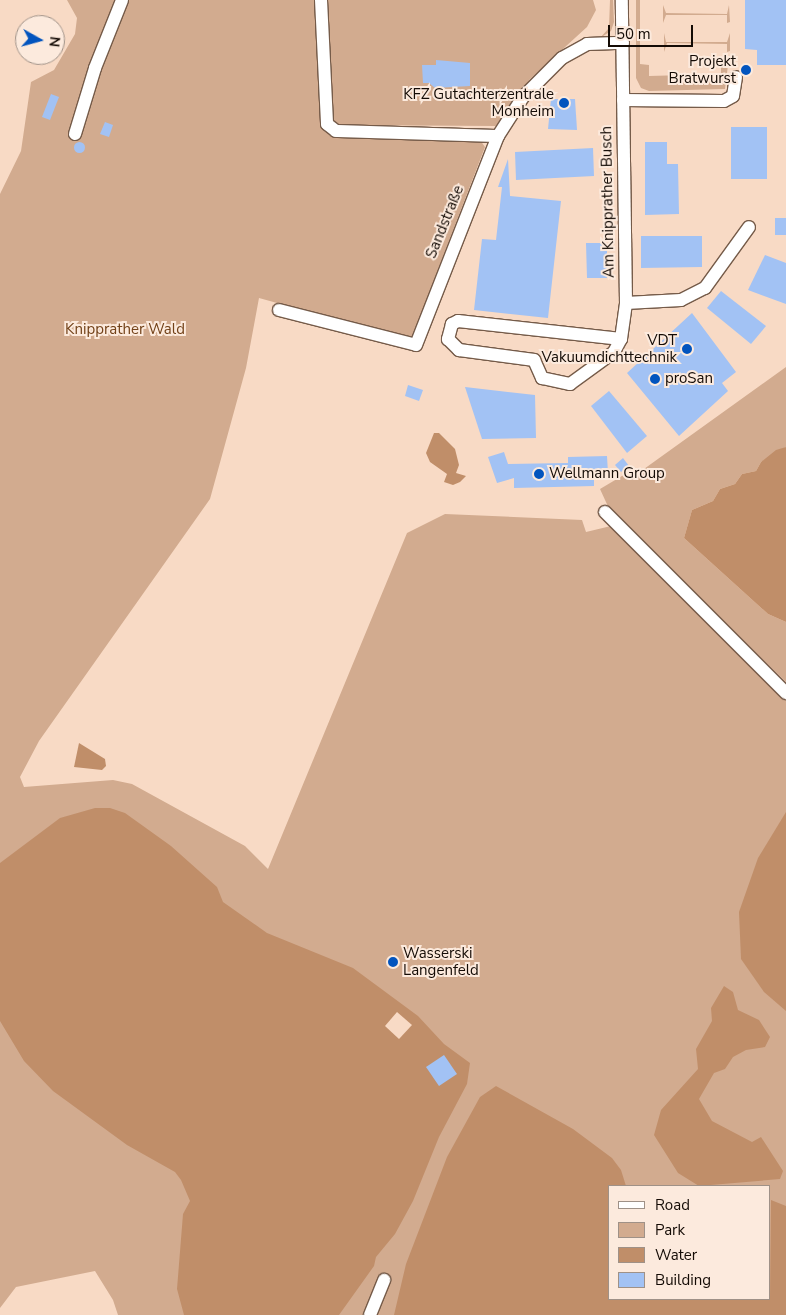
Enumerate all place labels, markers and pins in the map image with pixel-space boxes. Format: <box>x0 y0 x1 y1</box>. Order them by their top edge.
place label: Projekt Bratwurst <box>669 52 736 87</box>
marker: Projekt Bratwurst <box>740 64 752 76</box>
place label: KFZ Gutachterzentrale Monheim <box>403 85 554 120</box>
marker: KFZ Gutachterzentrale Monheim <box>558 97 570 109</box>
place label: VDT Vakuumdichttechnik <box>542 331 677 366</box>
marker: VDT Vakuumdichttechnik <box>681 343 693 355</box>
place label: proSan <box>665 370 713 388</box>
marker: proSan <box>649 373 661 385</box>
place label: Wellmann Group <box>549 465 665 483</box>
marker: Wellmann Group <box>533 468 545 480</box>
place label: Wasserski Langenfeld <box>403 944 479 979</box>
marker: Wasserski Langenfeld <box>387 956 399 968</box>

